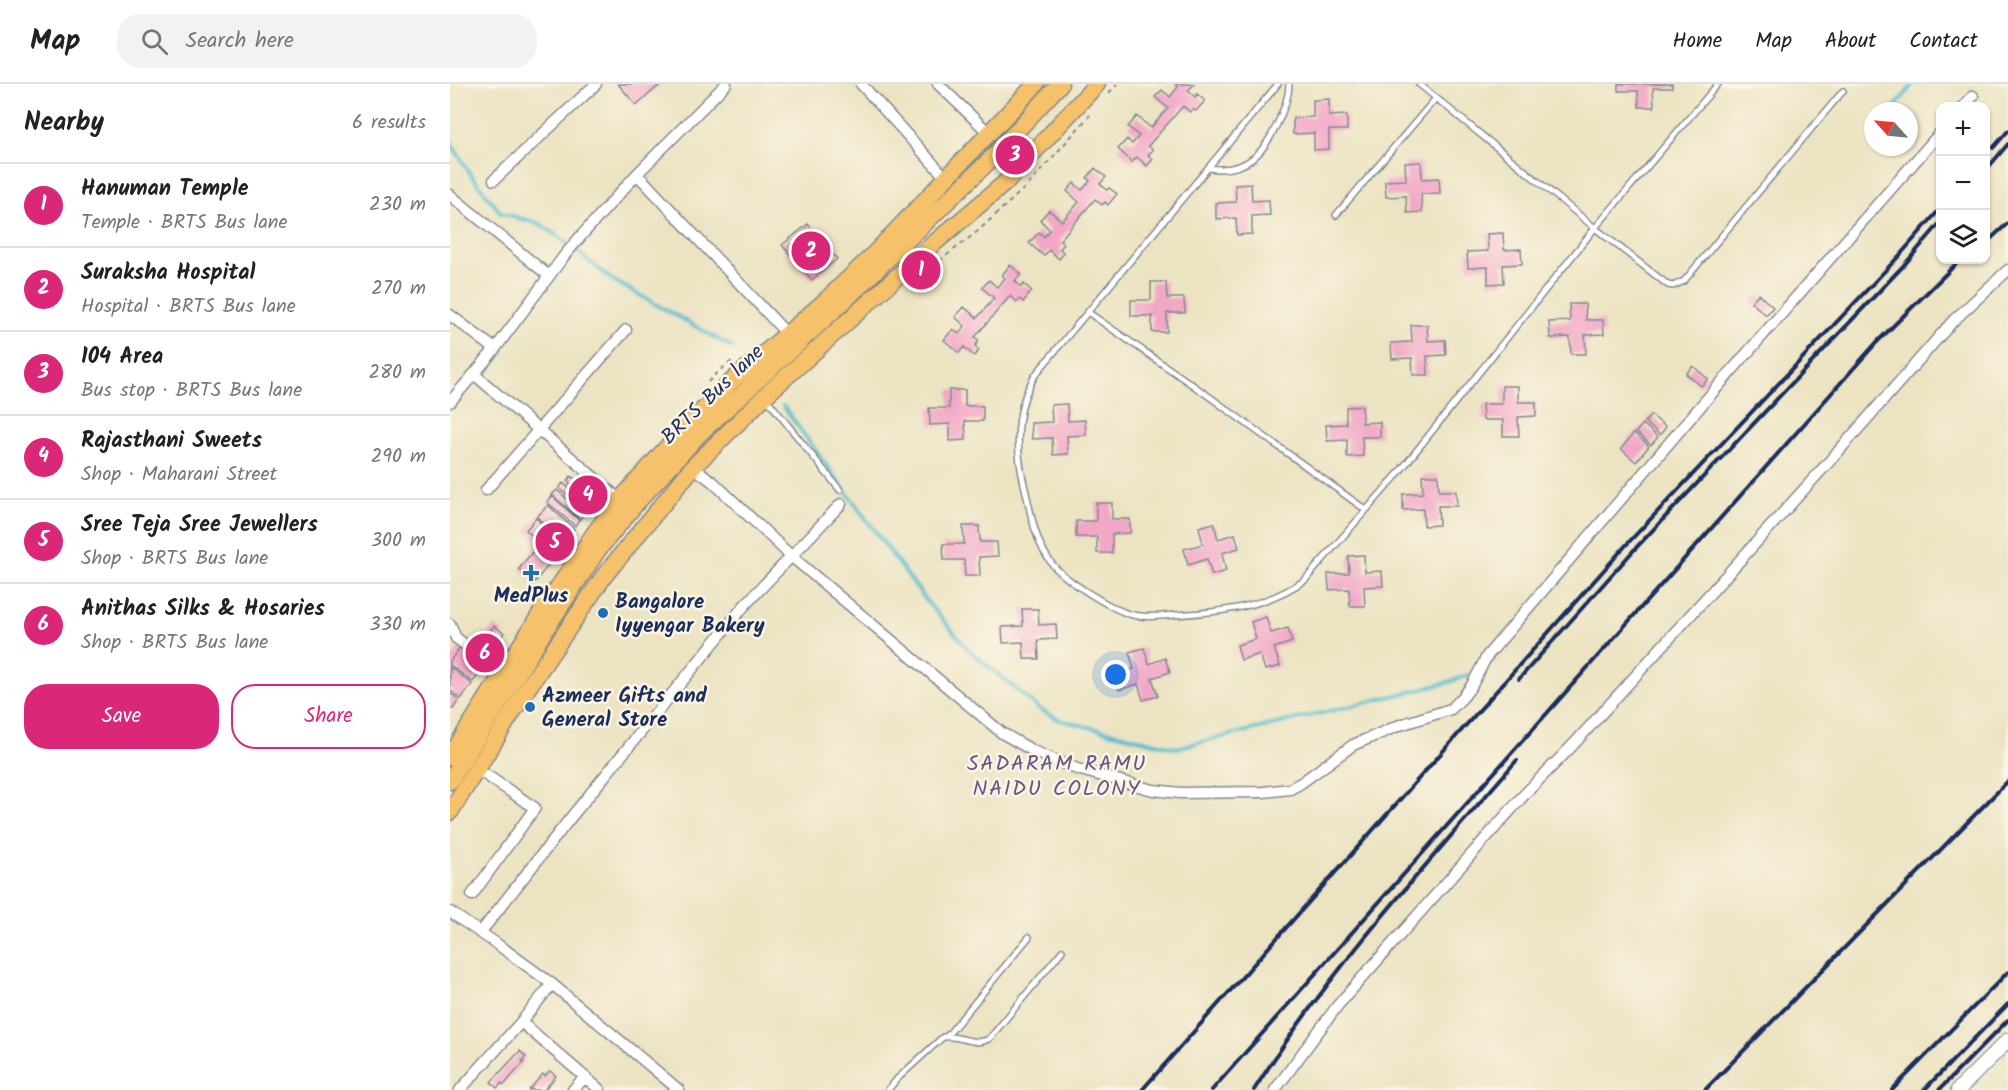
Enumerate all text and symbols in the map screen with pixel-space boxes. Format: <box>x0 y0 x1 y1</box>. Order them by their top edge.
search box <box>117 14 537 68</box>
text: Map <box>30 19 81 64</box>
text: Search here <box>186 24 294 59</box>
icon: search <box>138 25 171 58</box>
text: Home <box>1673 25 1722 58</box>
text: Map <box>1755 25 1792 58</box>
text: About <box>1825 25 1876 58</box>
text: Contact <box>1909 25 1978 58</box>
text: Nearby <box>24 102 104 144</box>
north arrow <box>1864 102 1918 156</box>
map controls <box>1936 102 1990 264</box>
button: + <box>1936 102 1990 156</box>
text: 6 results <box>352 107 426 139</box>
pin: 3 <box>996 132 1034 178</box>
button: − <box>1936 156 1990 210</box>
text: Hanuman Temple <box>81 172 248 207</box>
text: 1 <box>40 189 47 221</box>
text: 230 m <box>369 189 426 221</box>
text: Temple · BRTS Bus lane <box>81 207 287 239</box>
button: layers <box>1936 210 1990 264</box>
pin: 2 <box>792 228 830 274</box>
pin: 1 <box>902 248 940 292</box>
text: Suraksha Hospital <box>81 256 255 291</box>
text: 2 <box>38 273 49 305</box>
text: 270 m <box>371 273 426 305</box>
text: Hospital · BRTS Bus lane <box>81 291 296 323</box>
street label: BRTS Bus lane <box>654 337 773 453</box>
text: 104 Area <box>81 340 163 375</box>
text: 3 <box>38 357 49 389</box>
text: 280 m <box>368 357 426 389</box>
text: Bus stop · BRTS Bus lane <box>81 375 302 407</box>
text: Rajasthani Sweets <box>81 424 262 459</box>
text: 4 <box>38 441 49 473</box>
text: 290 m <box>371 441 426 473</box>
text: Shop · Maharani Street <box>81 459 277 491</box>
pin: 4 <box>568 472 608 518</box>
text: Sree Teja Sree Jewellers <box>81 508 318 543</box>
pin: 5 <box>536 520 574 564</box>
text: 5 <box>38 525 49 557</box>
text: 300 m <box>371 525 426 557</box>
text: Shop · BRTS Bus lane <box>81 543 268 575</box>
marker: MedPlus <box>524 566 538 580</box>
place label: MedPlus <box>494 580 568 613</box>
place label: Bangalore Iyyengar Bakery <box>615 586 765 643</box>
text: Anithas Silks & Hosaries <box>81 592 325 627</box>
marker: Bangalore Iyyengar Bakery <box>596 606 610 620</box>
text: 6 <box>38 609 49 641</box>
text: 330 m <box>369 609 426 641</box>
text: Shop · BRTS Bus lane <box>81 627 268 659</box>
pin: 6 <box>465 630 504 676</box>
your location <box>1101 660 1130 689</box>
place label: Azmeer Gifts and General Store <box>542 680 708 737</box>
button: Save <box>24 684 219 749</box>
button: Share <box>231 684 426 749</box>
marker: Azmeer Gifts and General Store <box>523 700 537 714</box>
district label: SADARAM RAMU NAIDU COLONY <box>967 747 1147 807</box>

